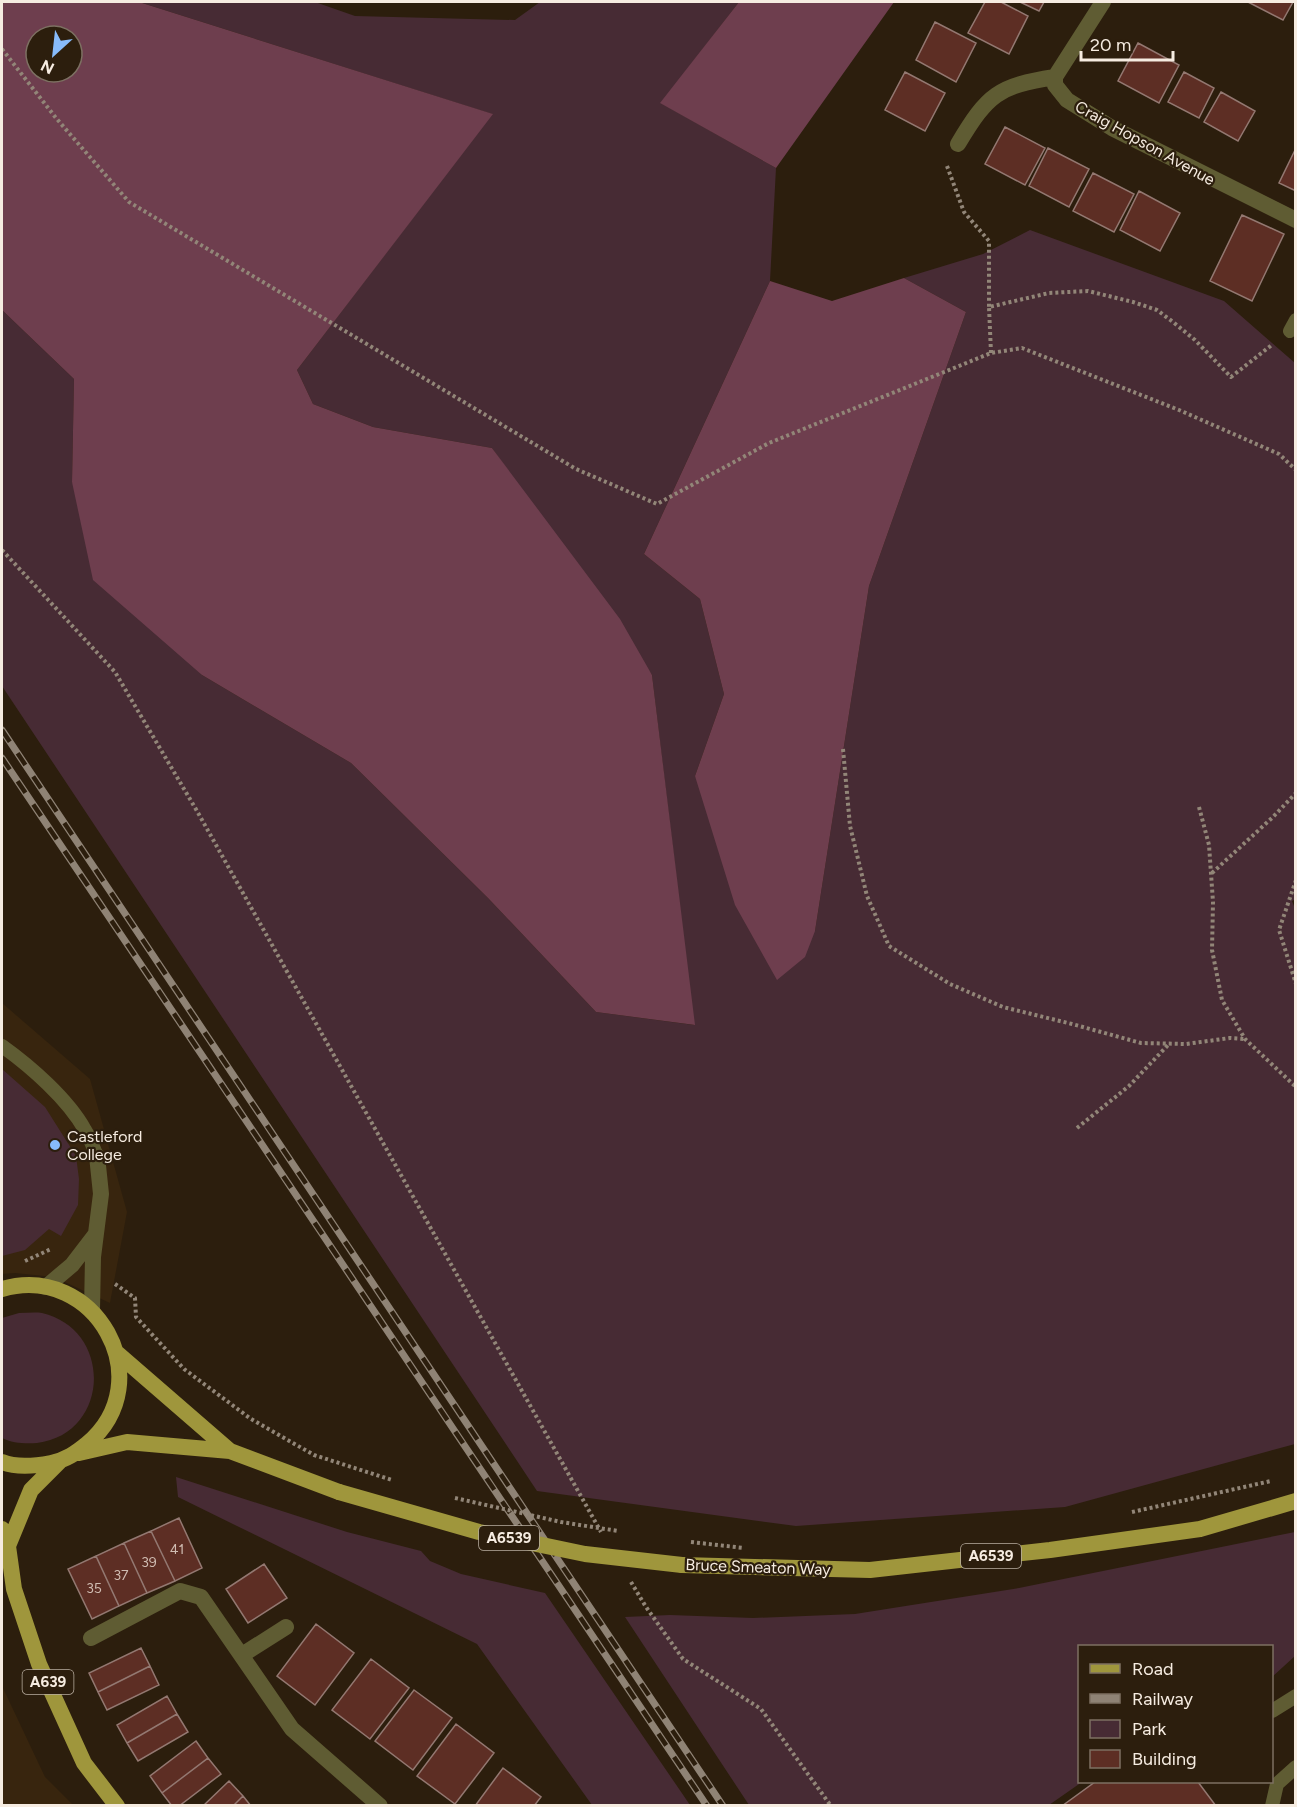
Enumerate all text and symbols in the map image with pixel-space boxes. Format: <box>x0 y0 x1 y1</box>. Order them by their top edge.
north arrow <box>24 24 84 84</box>
scale bar <box>1081 24 1172 62</box>
text: 20 m <box>1090 34 1131 56</box>
text: N <box>38 56 57 78</box>
street label: Craig Hopson Avenue <box>1072 97 1218 189</box>
place label: Castleford College <box>67 1127 142 1164</box>
marker: Castleford College <box>48 1138 62 1152</box>
road number: A6539 <box>479 1526 539 1550</box>
house number: 41 <box>170 1541 184 1558</box>
road number: A6539 <box>961 1544 1021 1568</box>
house number: 39 <box>141 1554 157 1571</box>
street label: Bruce Smeaton Way <box>685 1555 831 1579</box>
house number: 37 <box>113 1567 129 1584</box>
house number: 35 <box>86 1580 102 1597</box>
legend <box>1078 1645 1273 1783</box>
text: Road <box>1132 1658 1173 1680</box>
road number: A639 <box>22 1670 74 1694</box>
text: Railway <box>1132 1688 1194 1710</box>
text: Park <box>1132 1718 1167 1740</box>
text: Building <box>1132 1748 1197 1770</box>

